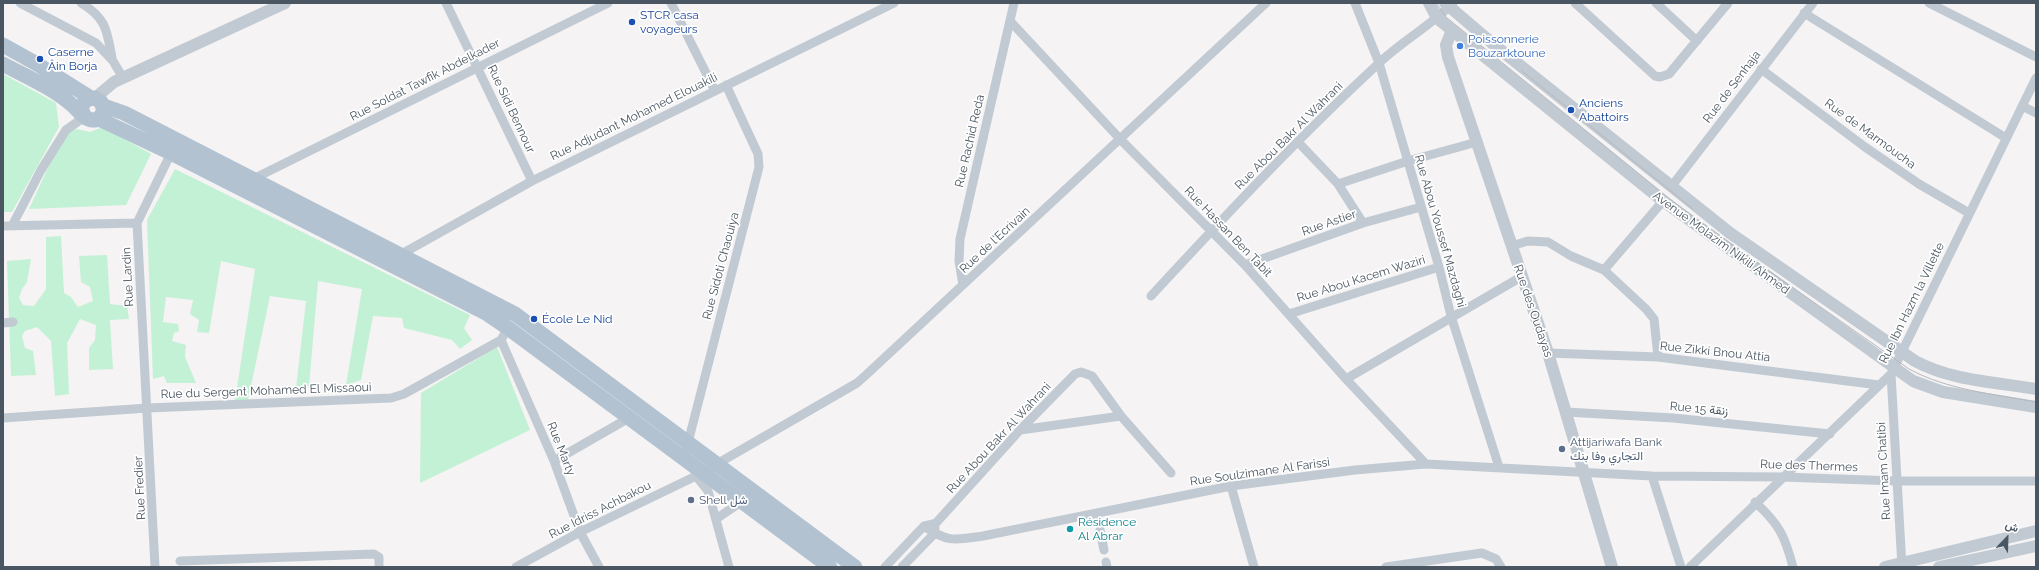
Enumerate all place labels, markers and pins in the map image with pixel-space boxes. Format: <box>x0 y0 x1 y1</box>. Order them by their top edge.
place label: STCR casa voyageurs <box>640 8 699 36</box>
marker: STCR casa voyageurs <box>627 17 637 27</box>
place label: Poissonnerie Bouzarktoune <box>1468 32 1545 60</box>
marker: Poissonnerie Bouzarktoune <box>1455 41 1465 51</box>
place label: Caserne Âin Borja <box>48 45 97 73</box>
marker: Caserne Âin Borja <box>35 54 45 64</box>
place label: Anciens Abattoirs <box>1579 96 1629 124</box>
marker: Anciens Abattoirs <box>1566 105 1576 115</box>
place label: École Le Nid <box>542 312 612 326</box>
marker: École Le Nid <box>529 314 539 324</box>
place label: Attijariwafa Bank التجاري وفا بنك <box>1570 435 1662 463</box>
marker: Attijariwafa Bank التجاري وفا بنك <box>1557 444 1567 454</box>
place label: Shell شل <box>699 493 747 507</box>
marker: Shell شل <box>686 495 696 505</box>
place label: Résidence Al Abrar <box>1078 515 1136 543</box>
marker: Résidence Al Abrar <box>1065 524 1075 534</box>

